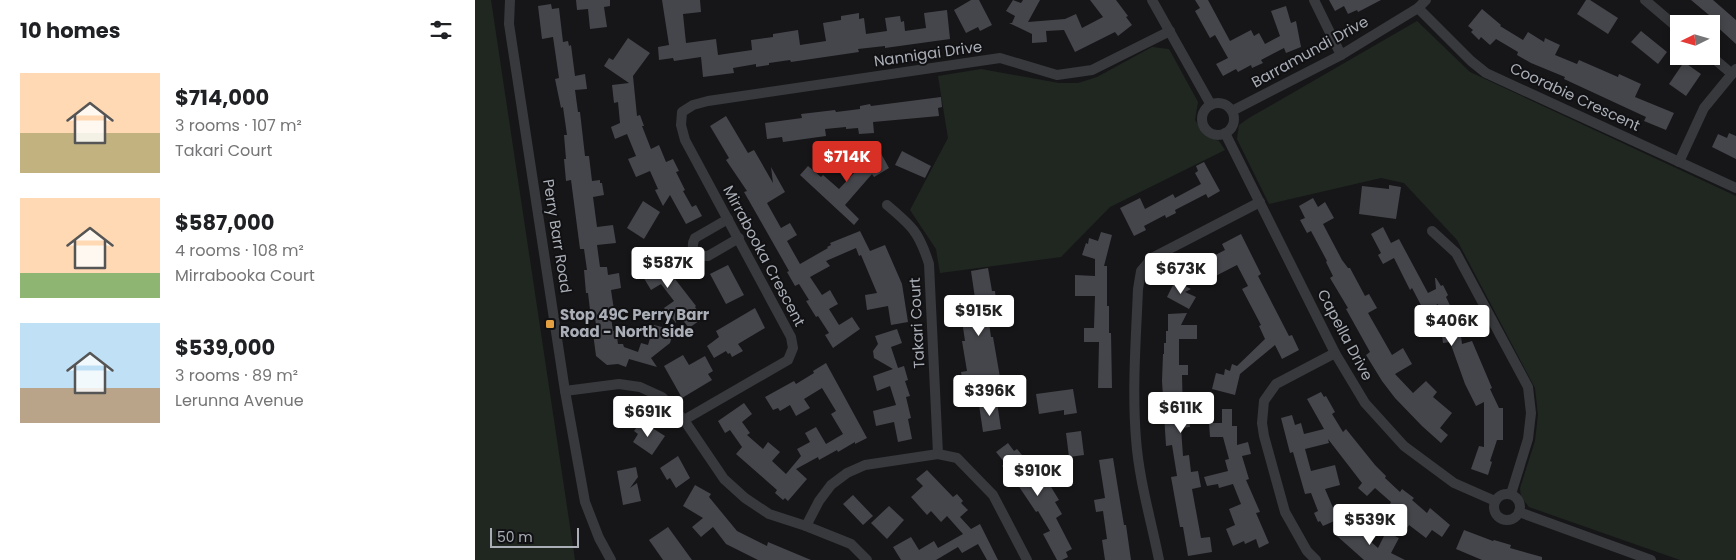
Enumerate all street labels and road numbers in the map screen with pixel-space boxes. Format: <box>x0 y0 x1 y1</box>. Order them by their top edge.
street label: Barramundi Drive <box>1247 11 1372 92</box>
street label: Nannigai Drive <box>872 36 983 71</box>
street label: Coorabie Crescent <box>1507 57 1644 136</box>
street label: Perry Barr Road <box>538 177 577 294</box>
street label: Mirrabooka Crescent <box>718 182 811 330</box>
street label: Takari Court <box>904 277 929 369</box>
street label: Capella Drive <box>1313 286 1378 384</box>

